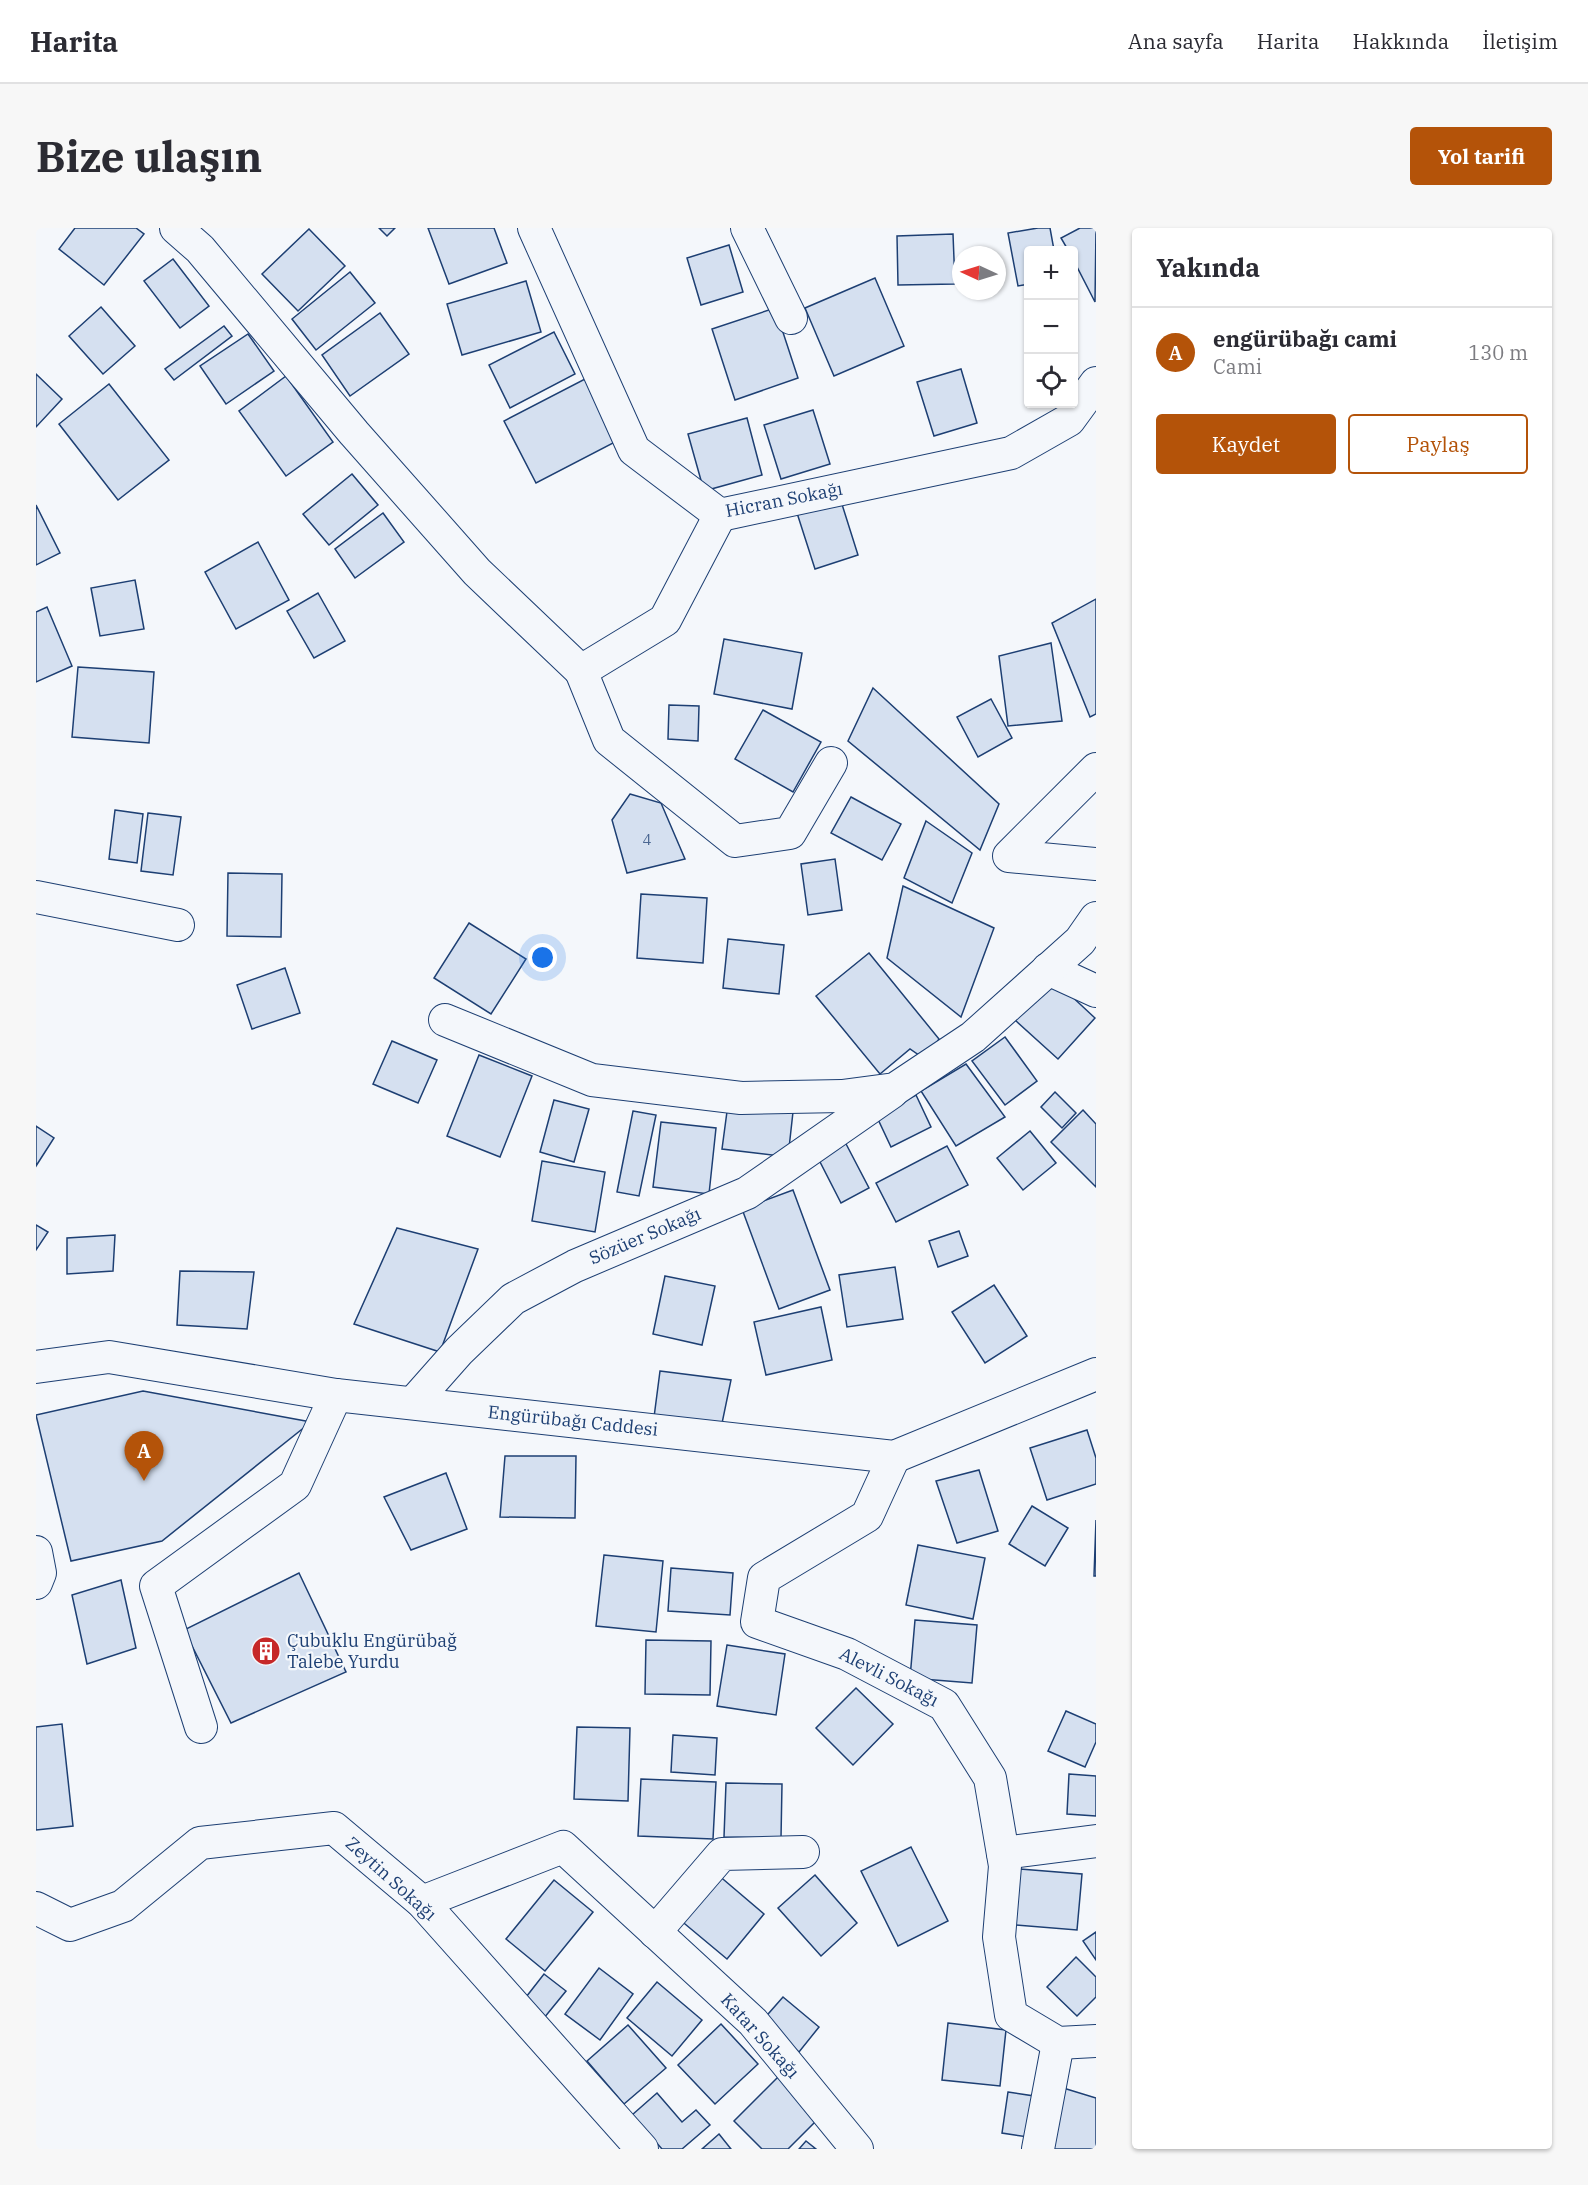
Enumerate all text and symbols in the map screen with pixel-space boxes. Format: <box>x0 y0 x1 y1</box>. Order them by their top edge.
text: Harita <box>30 23 118 60</box>
text: Ana sayfa <box>1128 27 1224 55</box>
text: Harita <box>1257 27 1319 55</box>
text: Hakkında <box>1352 27 1449 55</box>
text: İletişim <box>1482 27 1558 55</box>
button: Yol tarifi <box>1410 127 1552 185</box>
text: Bize ulaşın <box>36 129 262 184</box>
north arrow <box>952 246 1006 300</box>
map controls <box>1024 246 1078 408</box>
button: + <box>1024 246 1078 300</box>
text: Yakında <box>1156 250 1260 284</box>
button: − <box>1024 300 1078 354</box>
text: engürübağı cami <box>1213 324 1397 353</box>
text: A <box>1169 339 1182 366</box>
text: 130 m <box>1468 339 1528 366</box>
text: Cami <box>1213 353 1262 380</box>
button: locate <box>1024 354 1078 408</box>
button: Kaydet <box>1156 414 1336 474</box>
button: Paylaş <box>1348 414 1528 474</box>
street label: Hicran Sokağı <box>723 477 845 522</box>
house number: 4 <box>642 830 652 849</box>
your location <box>528 943 557 972</box>
street label: Sözüer Sokağı <box>585 1202 704 1269</box>
street label: Engürübağı Caddesi <box>487 1400 660 1441</box>
pin: A <box>124 1432 164 1481</box>
place label: Çubuklu Engürübağ Talebe Yurdu <box>287 1629 457 1673</box>
building icon: Çubuklu Engürübağ Talebe Yurdu <box>250 1635 282 1667</box>
street label: Alevli Sokağı <box>836 1642 943 1712</box>
street label: Zeytin Sokağı <box>341 1832 442 1926</box>
street label: Katar Sokağı <box>716 1988 805 2083</box>

